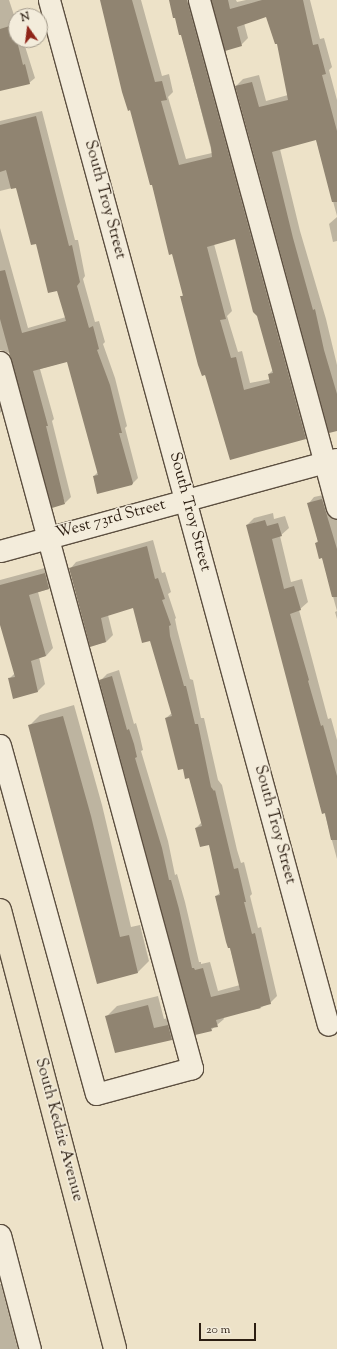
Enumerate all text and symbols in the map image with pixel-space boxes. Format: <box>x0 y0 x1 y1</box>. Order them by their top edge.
north arrow <box>8 8 48 48</box>
text: N <box>19 9 32 26</box>
street label: South Troy Street <box>79 138 129 262</box>
street label: South Troy Street <box>164 450 214 574</box>
street label: West 73rd Street <box>54 496 168 544</box>
street label: South Troy Street <box>249 763 299 887</box>
street label: South Kedzie Avenue <box>30 1056 86 1204</box>
scale bar <box>201 1315 258 1341</box>
text: 20 m <box>206 1321 230 1339</box>

